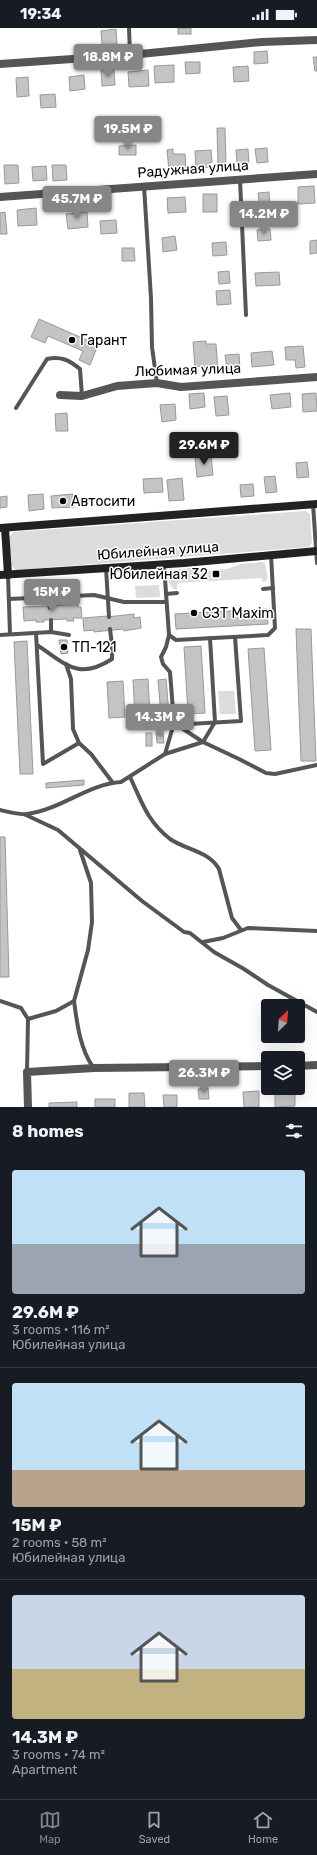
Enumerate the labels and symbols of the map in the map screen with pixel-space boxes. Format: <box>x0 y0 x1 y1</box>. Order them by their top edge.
pin: 18.8M ₽ <box>71 44 145 78</box>
pin: 19.5M ₽ <box>91 116 165 150</box>
street label: Радужная улица <box>137 157 249 181</box>
pin: 45.7M ₽ <box>40 186 114 220</box>
pin: 14.2M ₽ <box>227 201 301 235</box>
place label: Гарант <box>80 332 127 349</box>
marker: Гарант <box>67 335 77 345</box>
street label: Любимая улица <box>135 360 241 380</box>
pin: 29.6M ₽ <box>167 432 241 466</box>
place label: Автосити <box>71 493 135 510</box>
marker: Автосити <box>58 496 68 506</box>
street label: Юбилейная улица <box>97 538 219 564</box>
place label: Юбилейная 32 <box>110 566 208 583</box>
marker: Юбилейная 32 <box>211 569 221 579</box>
pin: 15M ₽ <box>24 579 80 613</box>
place label: СЗТ Maxim <box>202 605 274 622</box>
marker: СЗТ Maxim <box>189 608 199 618</box>
place label: ТП-121 <box>72 639 116 656</box>
marker: ТП-121 <box>59 642 69 652</box>
pin: 14.3M ₽ <box>123 704 197 738</box>
north arrow <box>261 999 305 1043</box>
pin: 26.3M ₽ <box>167 1060 241 1094</box>

